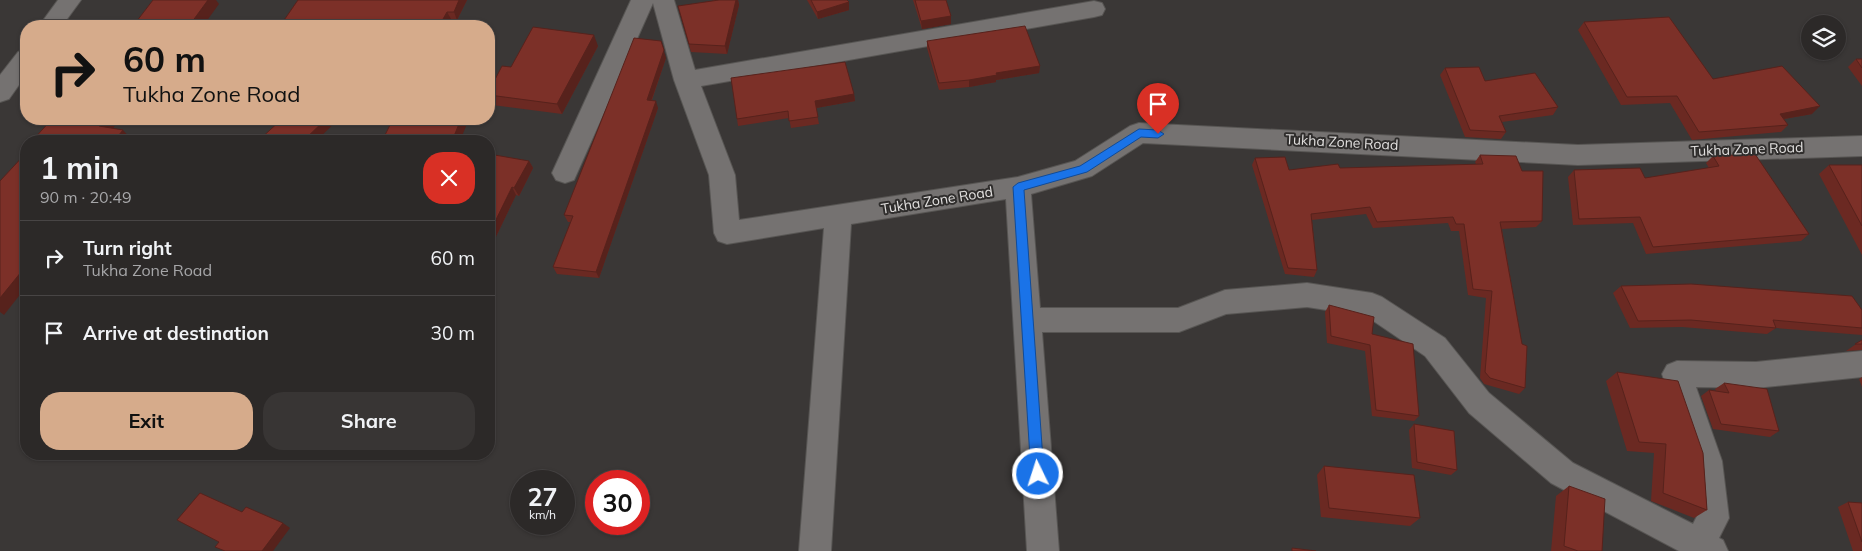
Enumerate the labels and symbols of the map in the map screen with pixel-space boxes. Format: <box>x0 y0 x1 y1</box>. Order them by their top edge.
pin <box>1137 83 1179 134</box>
street label: Tukha Zone Road <box>1285 130 1399 154</box>
street label: Tukha Zone Road <box>1690 138 1804 160</box>
street label: Tukha Zone Road <box>880 182 994 218</box>
position arrow <box>1011 447 1063 499</box>
speed limit sign: 30 <box>585 470 650 535</box>

